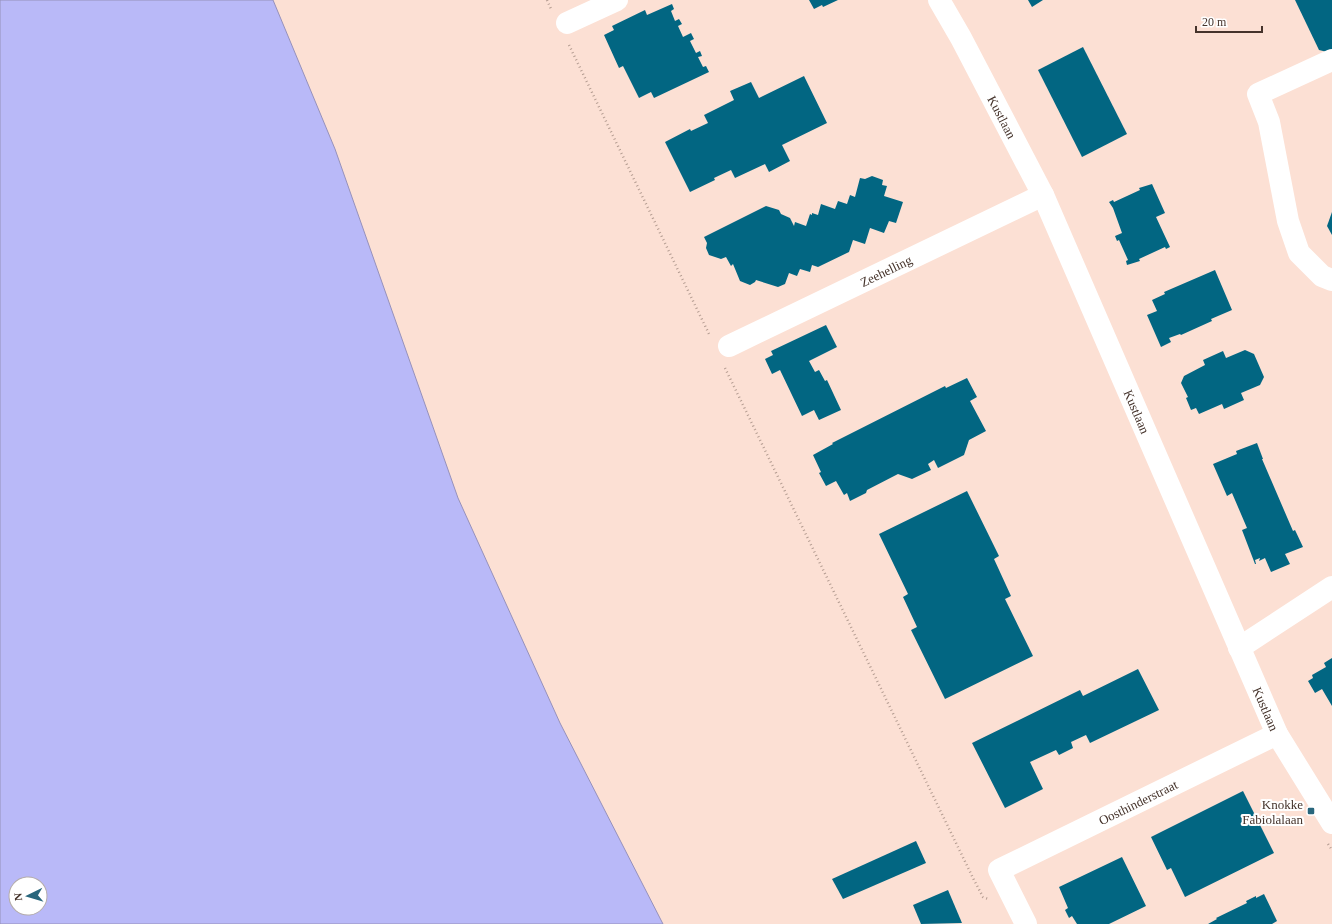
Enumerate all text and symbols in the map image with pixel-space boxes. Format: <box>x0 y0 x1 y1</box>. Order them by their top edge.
scale bar <box>1196 8 1262 34</box>
text: 20 m <box>1202 15 1227 29</box>
street label: Kustlaan <box>984 93 1019 142</box>
street label: Zeehelling <box>858 252 915 290</box>
street label: Kustlaan <box>1120 387 1153 436</box>
street label: Kustlaan <box>1249 685 1282 734</box>
street label: Oosthinderstraat <box>1096 777 1180 828</box>
place label: Knokke Fabiolalaan <box>1242 797 1303 827</box>
marker: Knokke Fabiolalaan <box>1306 806 1316 816</box>
north arrow <box>8 876 48 916</box>
text: N <box>12 892 24 901</box>

